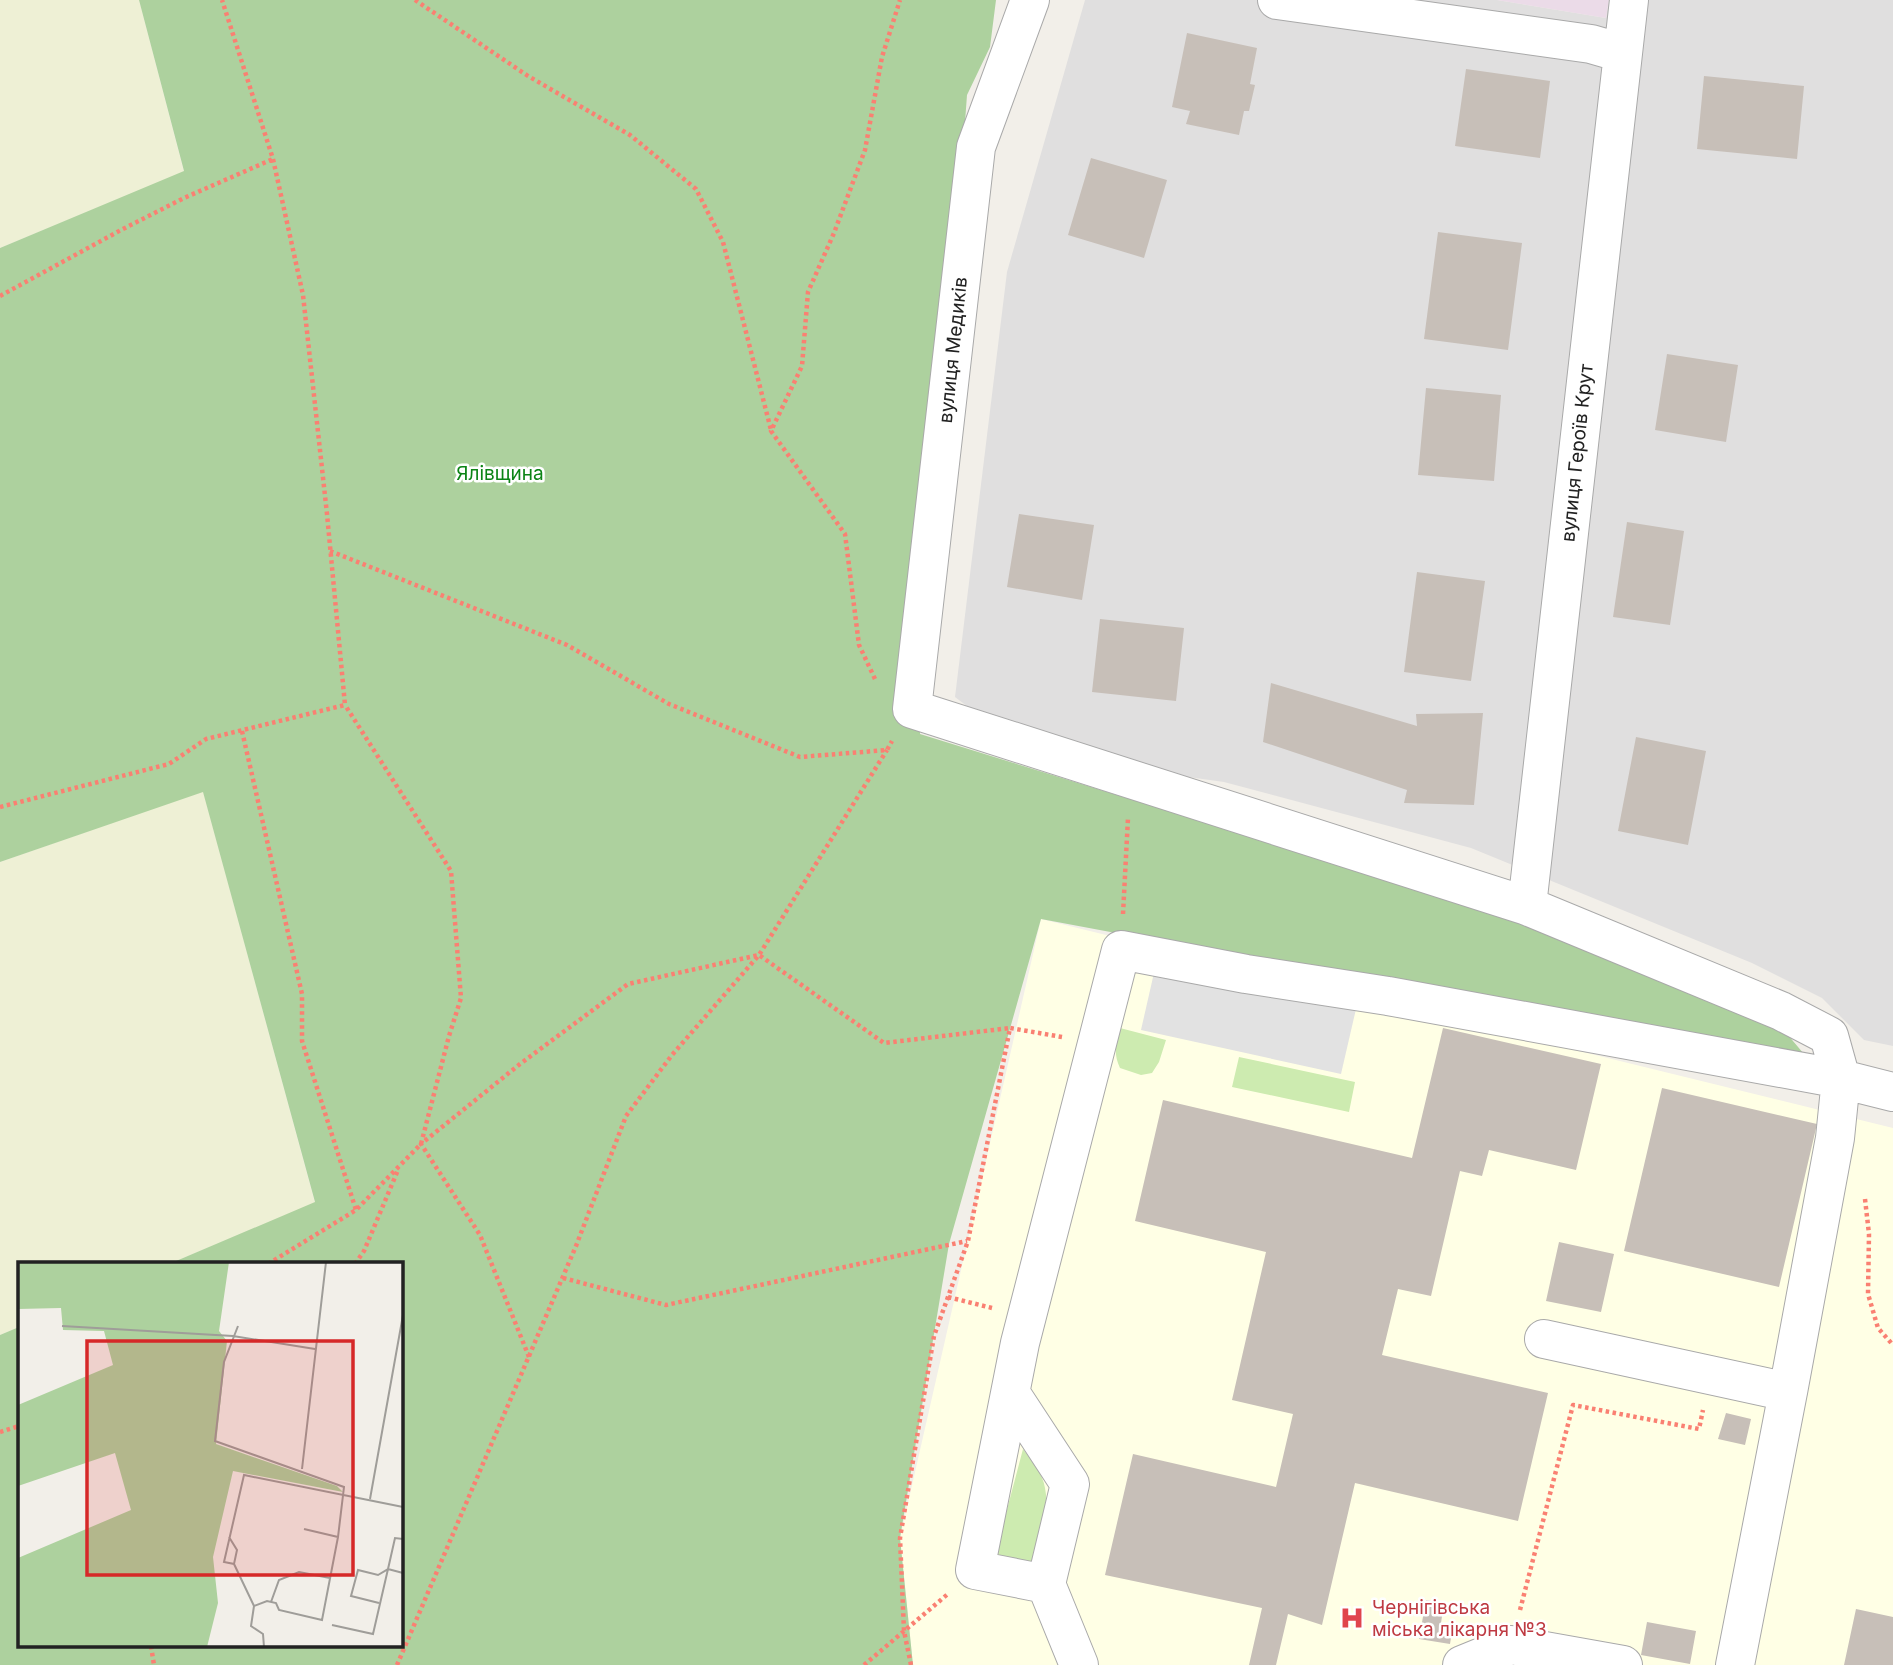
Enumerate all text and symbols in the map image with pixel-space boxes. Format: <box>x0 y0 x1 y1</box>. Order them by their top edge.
street label: вулиця Медиків <box>934 276 972 424</box>
street label: вулиця Героїв Крут <box>1556 363 1598 543</box>
park label: Ялівщина <box>456 462 544 485</box>
inset map <box>18 1262 402 1648</box>
place label: Чернігівська міська лікарня №3 <box>1372 1596 1547 1641</box>
hospital icon: Чернігівська міська лікарня №3 <box>1338 1604 1366 1632</box>

